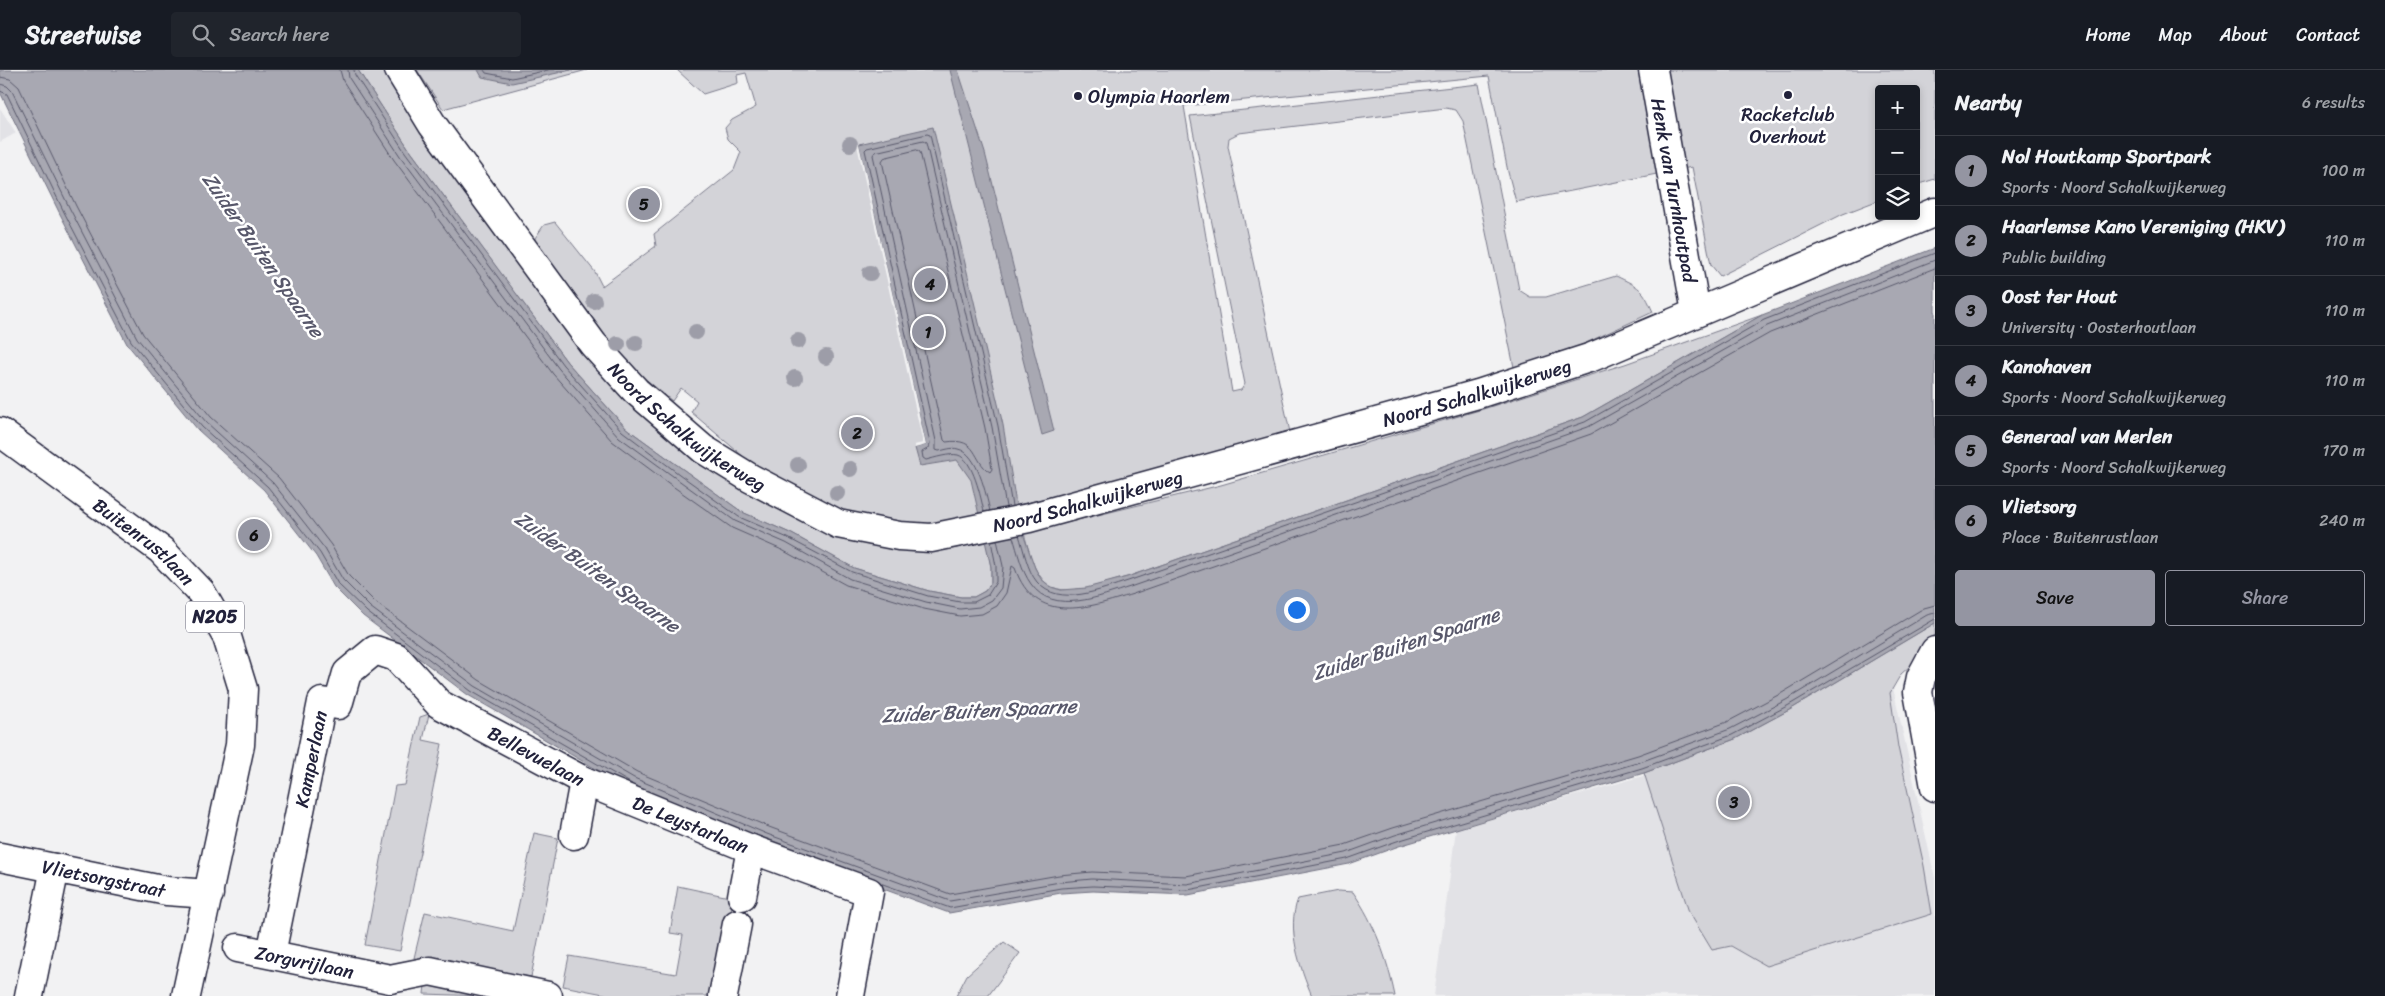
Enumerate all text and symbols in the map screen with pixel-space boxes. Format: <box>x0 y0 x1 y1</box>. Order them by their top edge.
search box <box>171 12 521 57</box>
text: Streetwise <box>25 14 141 56</box>
text: Search here <box>229 18 329 51</box>
text: Home <box>2086 19 2131 51</box>
text: Map <box>2159 19 2192 51</box>
text: About <box>2220 19 2268 51</box>
text: Contact <box>2296 19 2360 51</box>
icon: search <box>189 21 217 49</box>
place label: Olympia Haarlem <box>1088 80 1230 113</box>
text: Nearby <box>1955 84 2021 122</box>
map controls <box>1875 85 1920 220</box>
button: + <box>1875 85 1920 130</box>
text: 6 results <box>2302 88 2365 117</box>
marker: Racketclub Overhout <box>1782 89 1794 101</box>
marker: Olympia Haarlem <box>1072 90 1084 102</box>
street label: Henk van Turnhoutpad <box>1642 95 1707 287</box>
place label: Racketclub Overhout <box>1741 98 1835 153</box>
button: − <box>1875 130 1920 175</box>
text: Nol Houtkamp Sportpark <box>2002 140 2211 173</box>
text: 1 <box>1968 156 1974 185</box>
text: 100 m <box>2321 156 2365 185</box>
water label: Zuider Buiten Spaarne <box>193 165 335 347</box>
text: Sports · Noord Schalkwijkerweg <box>2002 173 2226 202</box>
button: layers <box>1875 175 1920 220</box>
pin: 5 <box>628 185 660 223</box>
text: Haarlemse Kano Vereniging (HKV) <box>2002 210 2284 243</box>
text: 2 <box>1966 226 1976 255</box>
text: 110 m <box>2325 226 2365 255</box>
text: Public building <box>2002 243 2106 272</box>
pin: 4 <box>914 265 946 303</box>
text: Oost ter Hout <box>2002 280 2117 313</box>
text: 3 <box>1967 296 1975 325</box>
text: 110 m <box>2325 296 2365 325</box>
pin: 1 <box>912 313 944 351</box>
text: University · Oosterhoutlaan <box>2002 313 2196 342</box>
street label: Noord Schalkwijkerweg <box>1378 348 1575 436</box>
text: Kanohaven <box>2002 350 2091 383</box>
street label: Noord Schalkwijkerweg <box>600 354 772 500</box>
text: 4 <box>1966 366 1976 395</box>
text: 110 m <box>2325 366 2365 395</box>
text: Sports · Noord Schalkwijkerweg <box>2002 383 2226 412</box>
pin: 2 <box>841 414 873 452</box>
text: Generaal van Merlen <box>2002 420 2172 453</box>
text: 5 <box>1966 436 1976 465</box>
text: 170 m <box>2322 436 2365 465</box>
text: Sports · Noord Schalkwijkerweg <box>2002 453 2226 482</box>
street label: Noord Schalkwijkerweg <box>990 460 1187 542</box>
street label: Buitenrustlaan <box>86 489 203 593</box>
text: Vlietsorg <box>2002 490 2077 523</box>
water label: Zuider Buiten Spaarne <box>507 502 689 644</box>
text: 6 <box>1966 506 1976 535</box>
text: 240 m <box>2319 506 2365 535</box>
pin: 6 <box>238 516 270 554</box>
text: Place · Buitenrustlaan <box>2002 523 2158 552</box>
button: Save <box>1955 570 2155 626</box>
button: Share <box>2165 570 2365 626</box>
water label: Zuider Buiten Spaarne <box>1308 596 1506 691</box>
your location <box>1284 597 1310 623</box>
road number: N205 <box>186 602 244 632</box>
water label: Zuider Buiten Spaarne <box>881 688 1080 734</box>
street label: Kamperlaan <box>285 708 336 810</box>
street label: Bellevuelaan <box>482 716 591 795</box>
pin: 3 <box>1718 783 1750 821</box>
street label: De Leystarlaan <box>627 786 754 863</box>
street label: Vlietsorgstraat <box>39 849 170 907</box>
street label: Zorgvrijlaan <box>252 935 357 988</box>

